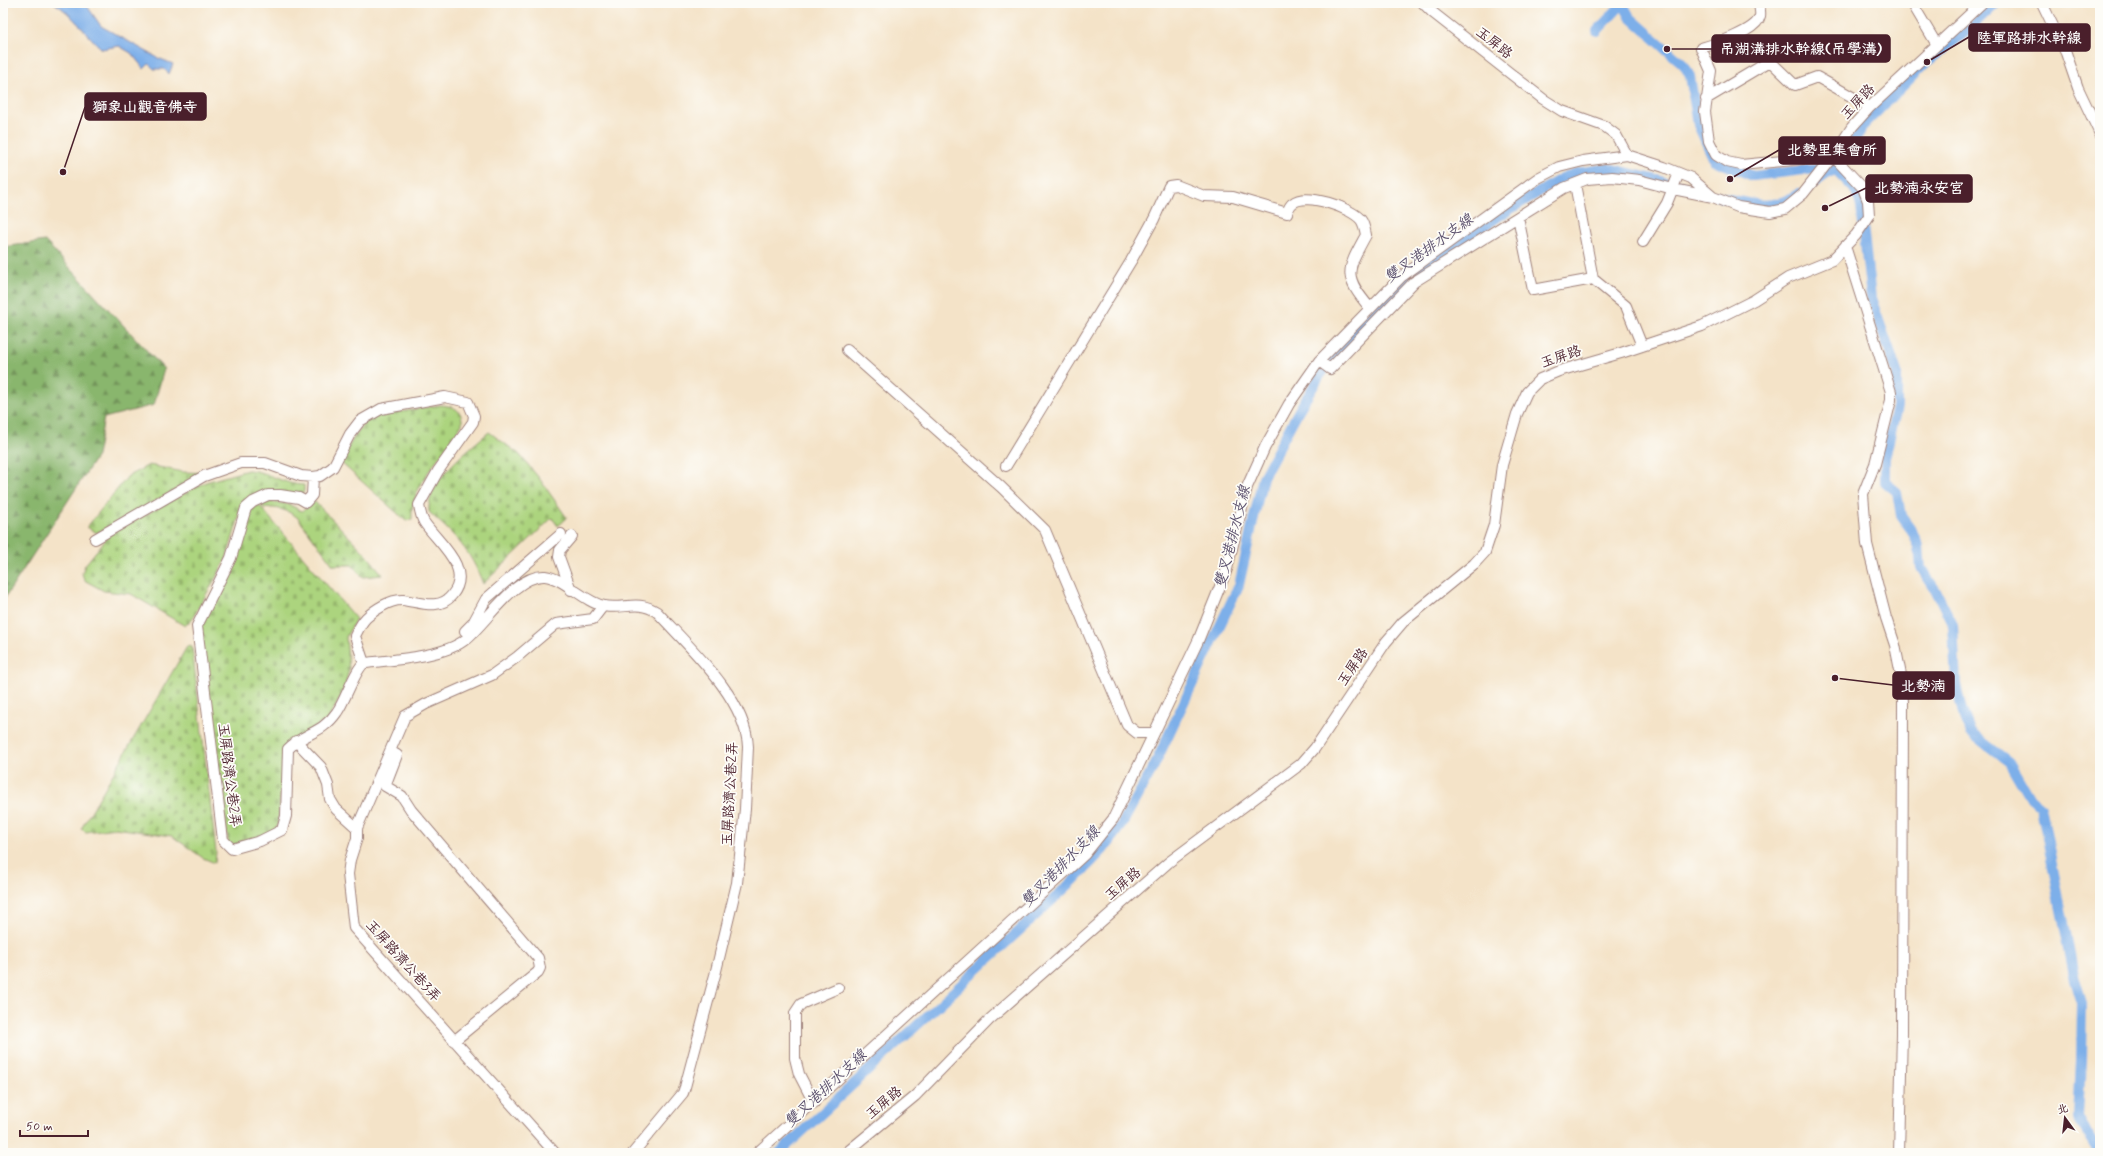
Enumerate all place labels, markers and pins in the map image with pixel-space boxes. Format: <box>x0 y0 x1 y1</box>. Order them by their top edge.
callout: 陸軍路排水幹線 <box>1969 24 2090 51</box>
callout: 吊湖溝排水幹線(吊學溝) <box>1712 35 1890 62</box>
callout: 獅象山觀音佛寺 <box>85 93 206 120</box>
callout: 北勢里集會所 <box>1779 137 1885 164</box>
callout: 北勢湳永安宮 <box>1866 175 1972 202</box>
callout: 北勢湳 <box>1893 672 1954 699</box>

